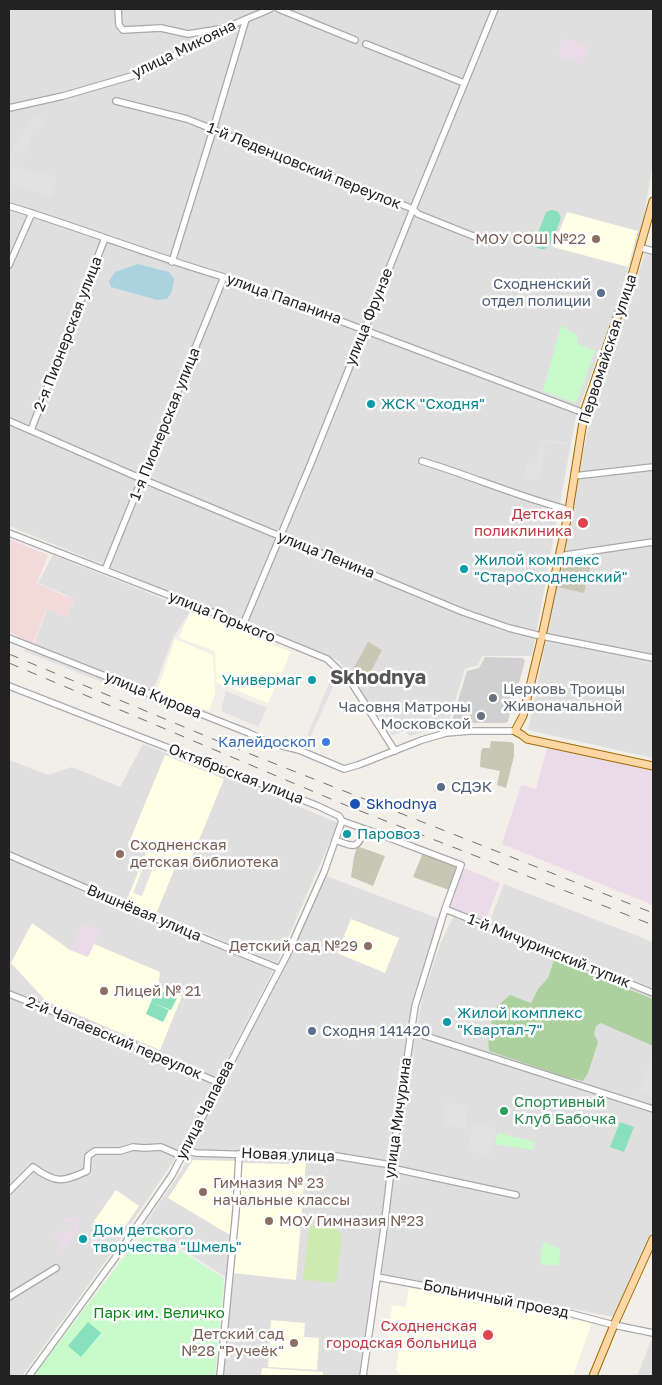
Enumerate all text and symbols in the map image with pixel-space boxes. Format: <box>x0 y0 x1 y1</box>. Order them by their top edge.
street label: улица Микояна <box>129 16 239 82</box>
street label: 1-й Леденцовский переулок <box>204 119 404 213</box>
place label: МОУ СОШ №22 <box>475 230 586 248</box>
marker: МОУ СОШ №22 <box>590 233 602 245</box>
street label: 2-я Пионерская улица <box>30 254 106 414</box>
street label: улица Фрунзе <box>341 266 397 368</box>
street label: улица Папанина <box>224 270 344 328</box>
street label: Первомайская улица <box>575 272 641 426</box>
place label: Сходненский отдел полиции <box>482 275 591 310</box>
marker: Сходненский отдел полиции <box>595 287 607 299</box>
street label: 1-я Пионерская улица <box>126 345 204 503</box>
place label: ЖСК "Сходня" <box>381 395 485 413</box>
marker: ЖСК "Сходня" <box>365 398 377 410</box>
place label: Детская поликлиника <box>474 505 572 540</box>
marker: Детская поликлиника <box>576 516 590 530</box>
street label: улица Ленина <box>275 527 377 583</box>
place label: Жилой комплекс "СтароСходненский" <box>474 551 628 586</box>
marker: Жилой комплекс "СтароСходненский" <box>458 563 470 575</box>
street label: улица Горького <box>166 587 278 647</box>
district label: Skhodnya <box>330 666 426 690</box>
street label: улица Кирова <box>102 667 204 723</box>
place label: Универмаг <box>222 671 302 689</box>
marker: Универмаг <box>306 674 318 686</box>
place label: Церковь Троицы Живоначальной <box>503 680 625 715</box>
marker: Церковь Троицы Живоначальной <box>487 692 499 704</box>
place label: Часовня Матроны Московской <box>338 698 471 733</box>
marker: Часовня Матроны Московской <box>475 710 487 722</box>
place label: Калейдоскоп <box>218 733 316 751</box>
marker: Калейдоскоп <box>320 736 332 748</box>
street label: Октябрьская улица <box>166 740 306 808</box>
place label: СДЭК <box>451 778 492 796</box>
marker: СДЭК <box>435 781 447 793</box>
place label: Skhodnya <box>366 795 437 813</box>
marker: Skhodnya <box>348 797 362 811</box>
place label: Паровоз <box>357 825 420 843</box>
marker: Паровоз <box>341 828 353 840</box>
place label: Сходненская детская библиотека <box>130 836 279 871</box>
marker: Сходненская детская библиотека <box>114 848 126 860</box>
street label: Вишнёвая улица <box>84 881 204 945</box>
street label: 1-й Мичуринский тупик <box>465 910 633 992</box>
place label: Детский сад №29 <box>229 937 358 955</box>
marker: Детский сад №29 <box>362 940 374 952</box>
place label: Лицей № 21 <box>114 982 201 1000</box>
marker: Лицей № 21 <box>98 985 110 997</box>
street label: 2-й Чапаевский переулок <box>23 993 205 1083</box>
place label: Жилой комплекс "Квартал-7" <box>457 1004 582 1039</box>
marker: Жилой комплекс "Квартал-7" <box>441 1016 453 1028</box>
place label: Сходня 141420 <box>322 1022 430 1040</box>
marker: Сходня 141420 <box>306 1025 318 1037</box>
street label: улица Мичурина <box>381 1056 415 1180</box>
street label: улица Чапаева <box>172 1057 238 1163</box>
place label: Спортивный Клуб Бабочка <box>514 1093 616 1128</box>
marker: Спортивный Клуб Бабочка <box>498 1105 510 1117</box>
street label: Новая улица <box>241 1144 335 1166</box>
place label: Гимназия № 23 начальные классы <box>213 1174 350 1209</box>
marker: Гимназия № 23 начальные классы <box>197 1186 209 1198</box>
place label: МОУ Гимназия №23 <box>279 1212 424 1230</box>
marker: МОУ Гимназия №23 <box>263 1215 275 1227</box>
place label: Дом детского творчества "Шмель" <box>93 1221 242 1256</box>
marker: Дом детского творчества "Шмель" <box>77 1233 89 1245</box>
street label: Больничный проезд <box>422 1276 570 1322</box>
park label: Парк им. Величко <box>93 1304 225 1322</box>
place label: Сходненская городская больница <box>326 1317 477 1352</box>
place label: Детский сад №28 "Ручеёк" <box>181 1325 284 1360</box>
marker: Сходненская городская больница <box>481 1328 495 1342</box>
marker: Детский сад №28 "Ручеёк" <box>288 1337 300 1349</box>

